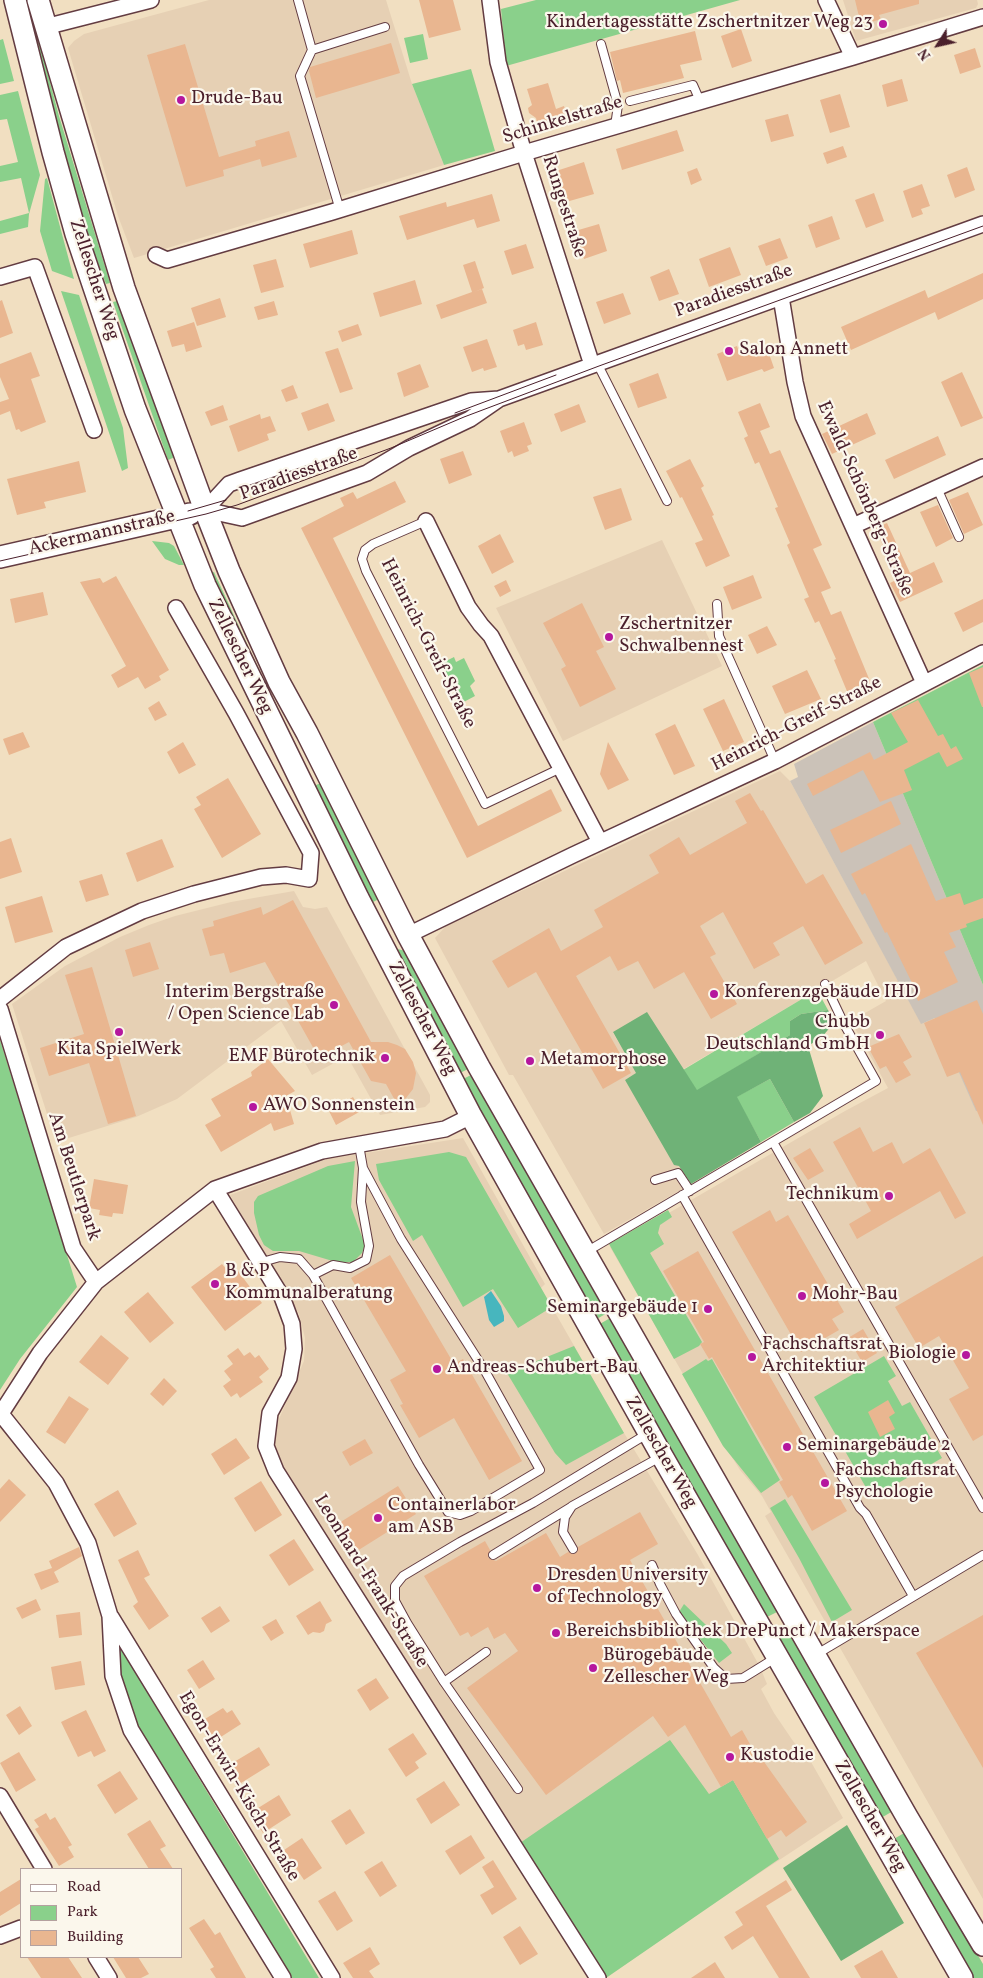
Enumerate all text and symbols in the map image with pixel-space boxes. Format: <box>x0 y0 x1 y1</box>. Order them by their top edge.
place label: Kindertagesstätte Zschertnitzer Weg 23 <box>546 13 873 35</box>
marker: Kindertagesstätte Zschertnitzer Weg 23 <box>877 18 889 30</box>
north arrow <box>913 20 963 70</box>
text: N <box>915 44 936 64</box>
place label: Drude-Bau <box>191 89 283 111</box>
street label: Schinkelstraße <box>500 92 626 150</box>
marker: Drude-Bau <box>175 94 187 106</box>
street label: Rungestraße <box>536 153 590 261</box>
street label: Zellescher Weg <box>63 217 123 343</box>
street label: Paradiesstraße <box>672 260 796 324</box>
place label: Salon Annett <box>739 340 848 362</box>
marker: Salon Annett <box>723 345 735 357</box>
street label: Ewald-Schönberg-Straße <box>811 398 917 600</box>
street label: Paradiesstraße <box>237 443 361 507</box>
street label: Ackermannstraße <box>27 506 177 562</box>
street label: Heinrich-Greif-Straße <box>374 555 480 733</box>
street label: Zellescher Weg <box>201 595 277 719</box>
place label: Zschertnitzer Schwalbennest <box>619 615 744 659</box>
marker: Zschertnitzer Schwalbennest <box>603 631 615 643</box>
street label: Heinrich-Greif-Straße <box>708 672 886 778</box>
street label: Zellescher Weg <box>381 958 461 1080</box>
place label: Interim Bergstraße / Open Science Lab <box>165 983 324 1027</box>
place label: Konferenzgebäude IHD <box>724 983 919 1005</box>
marker: Konferenzgebäude IHD <box>708 988 720 1000</box>
marker: Interim Bergstraße / Open Science Lab <box>328 999 340 1011</box>
place label: Chubb Deutschland GmbH <box>706 1013 870 1057</box>
marker: Kita SpielWerk <box>113 1026 125 1038</box>
marker: Chubb Deutschland GmbH <box>874 1029 886 1041</box>
place label: Kita SpielWerk <box>57 1040 181 1062</box>
place label: EMF Bürotechnik <box>229 1047 375 1069</box>
place label: Metamorphose <box>540 1050 667 1072</box>
marker: EMF Bürotechnik <box>379 1052 391 1064</box>
marker: Metamorphose <box>524 1055 536 1067</box>
place label: AWO Sonnenstein <box>263 1096 415 1118</box>
marker: AWO Sonnenstein <box>247 1101 259 1113</box>
street label: Am Beutlerpark <box>42 1110 104 1244</box>
place label: Technikum <box>786 1185 879 1207</box>
marker: Technikum <box>883 1190 895 1202</box>
place label: B & P Kommunalberatung <box>225 1262 393 1306</box>
marker: B & P Kommunalberatung <box>209 1278 221 1290</box>
place label: Mohr-Bau <box>812 1285 898 1307</box>
marker: Mohr-Bau <box>796 1290 808 1302</box>
place label: Seminargebäude 1 <box>547 1298 698 1320</box>
marker: Seminargebäude 1 <box>702 1303 714 1315</box>
place label: Fachschaftsrat Architektiur <box>762 1335 882 1379</box>
place label: Biologie <box>888 1344 956 1366</box>
marker: Biologie <box>960 1349 972 1361</box>
marker: Fachschaftsrat Architektiur <box>746 1351 758 1363</box>
place label: Andreas-Schubert-Bau <box>447 1358 639 1380</box>
marker: Andreas-Schubert-Bau <box>431 1363 443 1375</box>
street label: Zellescher Weg <box>619 1393 701 1513</box>
place label: Seminargebäude 2 <box>797 1436 951 1458</box>
marker: Seminargebäude 2 <box>781 1441 793 1453</box>
place label: Fachschaftsrat Psychologie <box>835 1461 955 1505</box>
marker: Fachschaftsrat Psychologie <box>819 1477 831 1489</box>
street label: Leonhard-Frank-Straße <box>308 1491 432 1673</box>
place label: Containerlabor am ASB <box>388 1496 516 1540</box>
marker: Containerlabor am ASB <box>372 1512 384 1524</box>
place label: Dresden University of Technology <box>547 1566 708 1610</box>
marker: Dresden University of Technology <box>531 1582 543 1594</box>
place label: Bereichsbibliothek DrePunct / Makerspace <box>566 1622 920 1644</box>
marker: Bereichsbibliothek DrePunct / Makerspace <box>550 1627 562 1639</box>
place label: Bürogebäude Zellescher Weg <box>603 1646 729 1690</box>
marker: Bürogebäude Zellescher Weg <box>587 1662 599 1674</box>
street label: Egon-Erwin-Kisch-Straße <box>172 1688 304 1886</box>
place label: Kustodie <box>740 1746 814 1768</box>
marker: Kustodie <box>724 1751 736 1763</box>
street label: Zellescher Weg <box>828 1757 910 1877</box>
legend <box>20 1868 182 1958</box>
text: Road <box>67 1877 101 1898</box>
text: Park <box>67 1902 98 1923</box>
text: Building <box>67 1927 123 1948</box>

